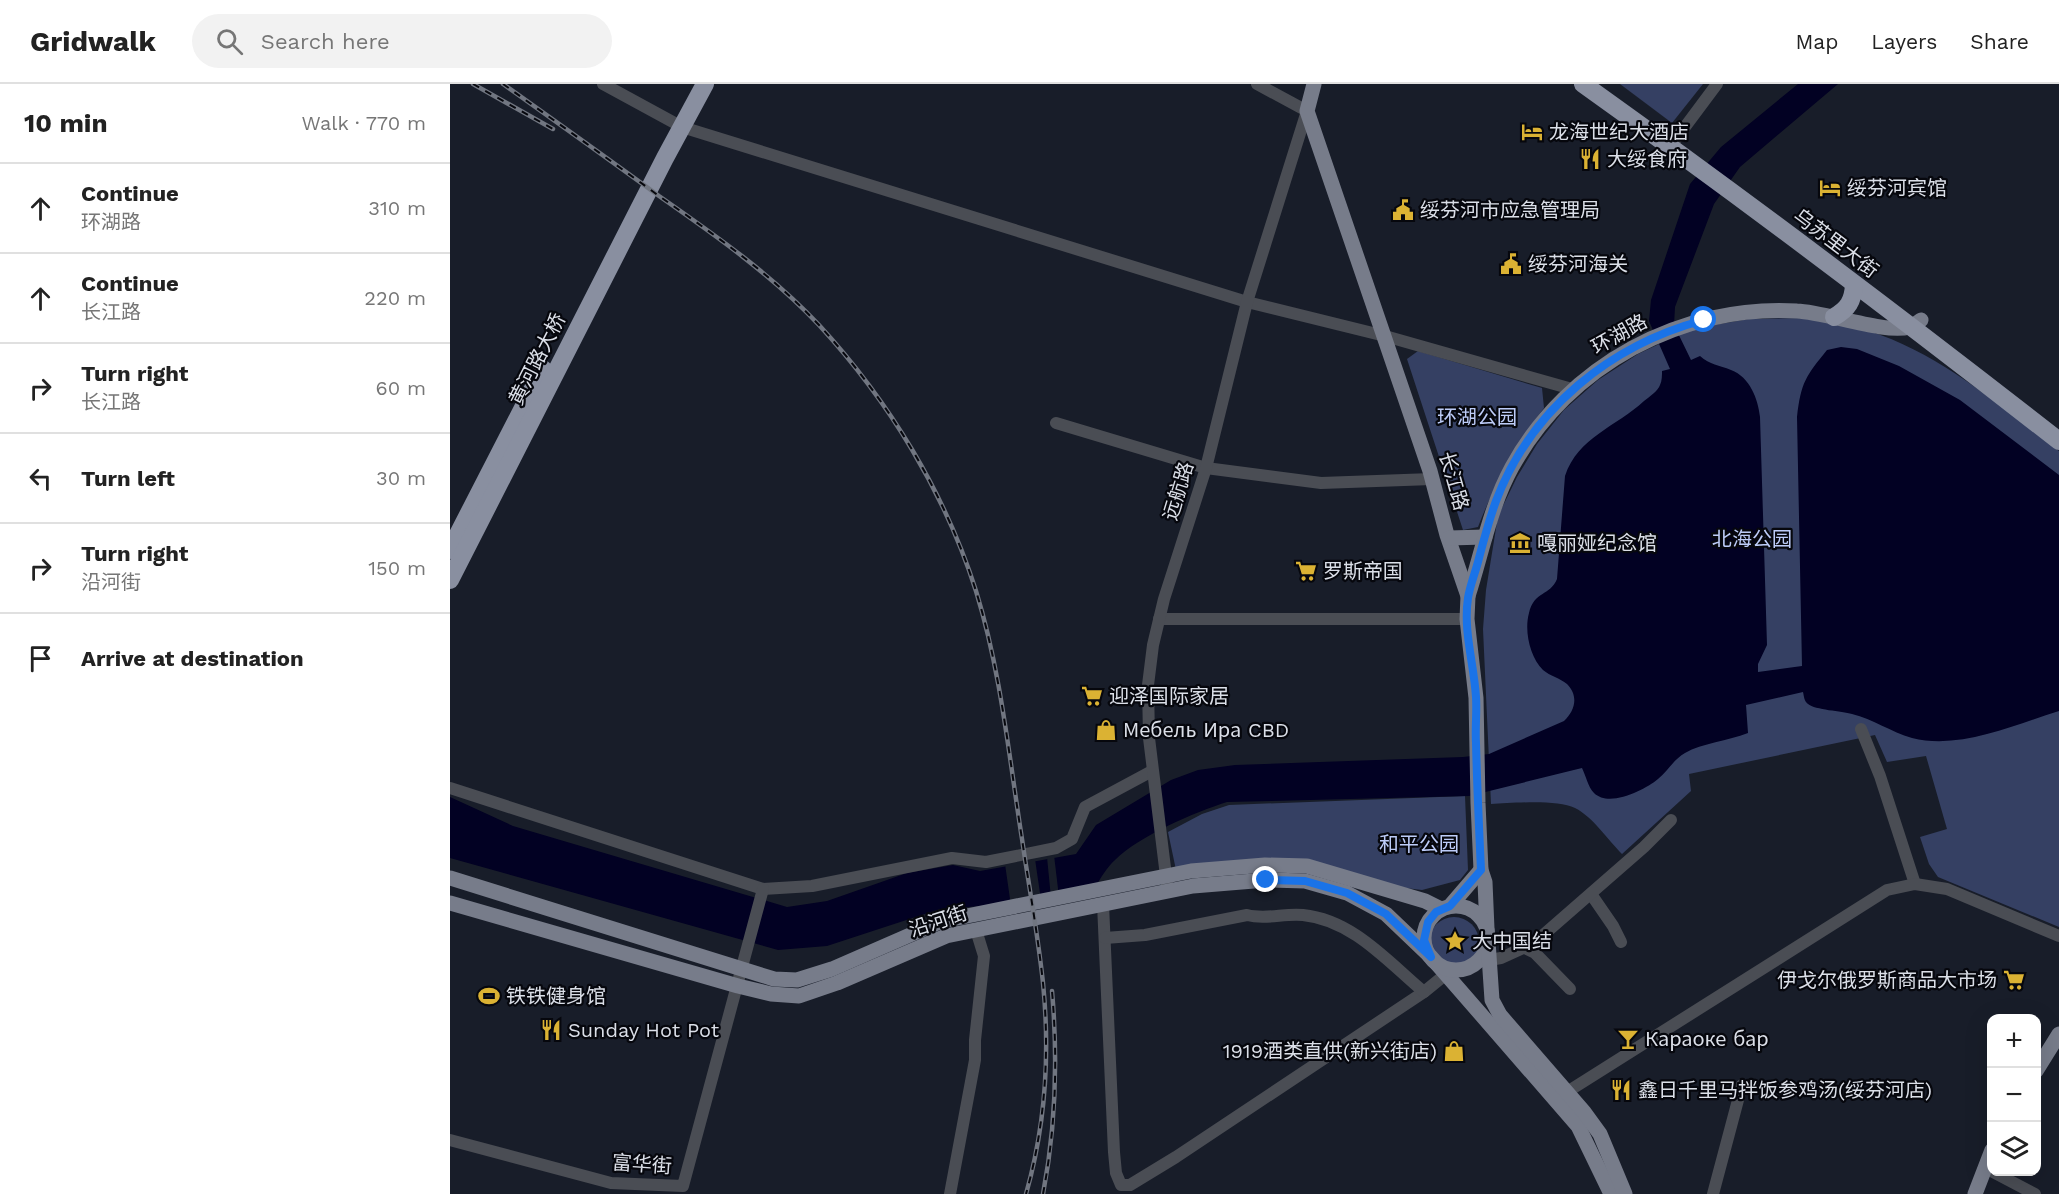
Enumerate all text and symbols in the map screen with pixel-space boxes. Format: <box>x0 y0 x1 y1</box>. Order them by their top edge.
search box <box>192 14 612 68</box>
text: Gridwalk <box>30 25 156 58</box>
icon: search <box>213 25 246 58</box>
text: Search here <box>261 29 390 54</box>
text: Map <box>1795 29 1838 54</box>
text: Layers <box>1871 29 1937 54</box>
text: Share <box>1970 29 2029 54</box>
text: 10 min <box>24 108 108 138</box>
text: Walk · 770 m <box>302 111 426 135</box>
hotel icon: 龙海世纪大酒店 <box>1520 120 1544 144</box>
place label: 龙海世纪大酒店 <box>1549 120 1689 144</box>
restaurant icon: 大绥食府 <box>1578 147 1602 171</box>
place label: 大绥食府 <box>1607 147 1687 171</box>
hotel icon: 绥芬河宾馆 <box>1818 176 1842 200</box>
place label: 绥芬河宾馆 <box>1847 176 1947 200</box>
text: Continue <box>81 181 179 206</box>
icon: ahead <box>24 192 57 225</box>
text: 310 m <box>368 196 426 220</box>
public building icon: 绥芬河市应急管理局 <box>1391 198 1415 222</box>
place label: 绥芬河市应急管理局 <box>1420 198 1600 222</box>
street label: 乌苏里大街 <box>1789 203 1883 283</box>
text: 环湖路 <box>81 210 141 234</box>
public building icon: 绥芬河海关 <box>1499 252 1523 276</box>
place label: 绥芬河海关 <box>1528 252 1628 276</box>
text: Continue <box>81 271 179 296</box>
icon: ahead <box>24 282 57 315</box>
text: 220 m <box>364 286 426 310</box>
text: 长江路 <box>81 300 141 324</box>
route start <box>1690 306 1716 332</box>
street label: 黄河路大桥 <box>504 309 570 409</box>
street label: 环湖路 <box>1587 309 1651 359</box>
text: Turn right <box>81 361 188 386</box>
icon: right <box>24 372 57 405</box>
text: 60 m <box>376 376 426 400</box>
text: 长江路 <box>81 390 141 414</box>
park label: 环湖公园 <box>1437 405 1517 429</box>
street label: 长江路 <box>1434 449 1474 513</box>
street label: 远航路 <box>1158 459 1198 523</box>
icon: left <box>24 462 57 495</box>
text: Turn left <box>81 466 175 491</box>
text: 30 m <box>376 466 426 490</box>
park label: 北海公园 <box>1712 527 1792 551</box>
museum icon: 嘎丽娅纪念馆 <box>1508 531 1532 555</box>
place label: 嘎丽娅纪念馆 <box>1537 531 1657 555</box>
text: Turn right <box>81 541 188 566</box>
icon: right <box>24 552 57 585</box>
text: 150 m <box>368 556 426 580</box>
supermarket icon: 罗斯帝国 <box>1294 559 1318 583</box>
place label: 罗斯帝国 <box>1323 559 1403 583</box>
text: 沿河街 <box>81 570 141 594</box>
icon: arrive <box>24 642 57 675</box>
text: Arrive at destination <box>81 646 304 671</box>
supermarket icon: 迎泽国际家居 <box>1080 684 1104 708</box>
place label: 迎泽国际家居 <box>1109 684 1229 708</box>
shop icon: Мебель Ира CBD <box>1094 718 1118 742</box>
place label: Мебель Ира CBD <box>1123 718 1289 742</box>
park label: 和平公园 <box>1379 832 1459 856</box>
route end <box>1252 866 1278 892</box>
street label: 沿河街 <box>906 900 970 942</box>
place icon: 大中国结 <box>1443 929 1467 953</box>
place label: 大中国结 <box>1472 929 1552 953</box>
place label: 伊戈尔俄罗斯商品大市场 <box>1777 968 1997 992</box>
supermarket icon: 伊戈尔俄罗斯商品大市场 <box>2002 968 2026 992</box>
sports icon: 铁铁健身馆 <box>477 984 501 1008</box>
place label: 铁铁健身馆 <box>506 984 606 1008</box>
map controls <box>1987 1014 2041 1176</box>
button: + <box>1987 1014 2041 1068</box>
restaurant icon: Sunday Hot Pot <box>539 1018 563 1042</box>
place label: Sunday Hot Pot <box>568 1018 720 1042</box>
bar icon: Караоке бар <box>1616 1027 1640 1051</box>
place label: Караоке бар <box>1645 1027 1769 1051</box>
place label: 1919酒类直供(新兴街店) <box>1223 1039 1437 1063</box>
shop icon: 1919酒类直供(新兴街店) <box>1442 1039 1466 1063</box>
button: − <box>1987 1068 2041 1122</box>
restaurant icon: 鑫日千里马拌饭参鸡汤(绥芬河店) <box>1609 1078 1633 1102</box>
place label: 鑫日千里马拌饭参鸡汤(绥芬河店) <box>1638 1078 1932 1102</box>
button: layers <box>1987 1122 2041 1176</box>
street label: 富华街 <box>611 1150 673 1178</box>

